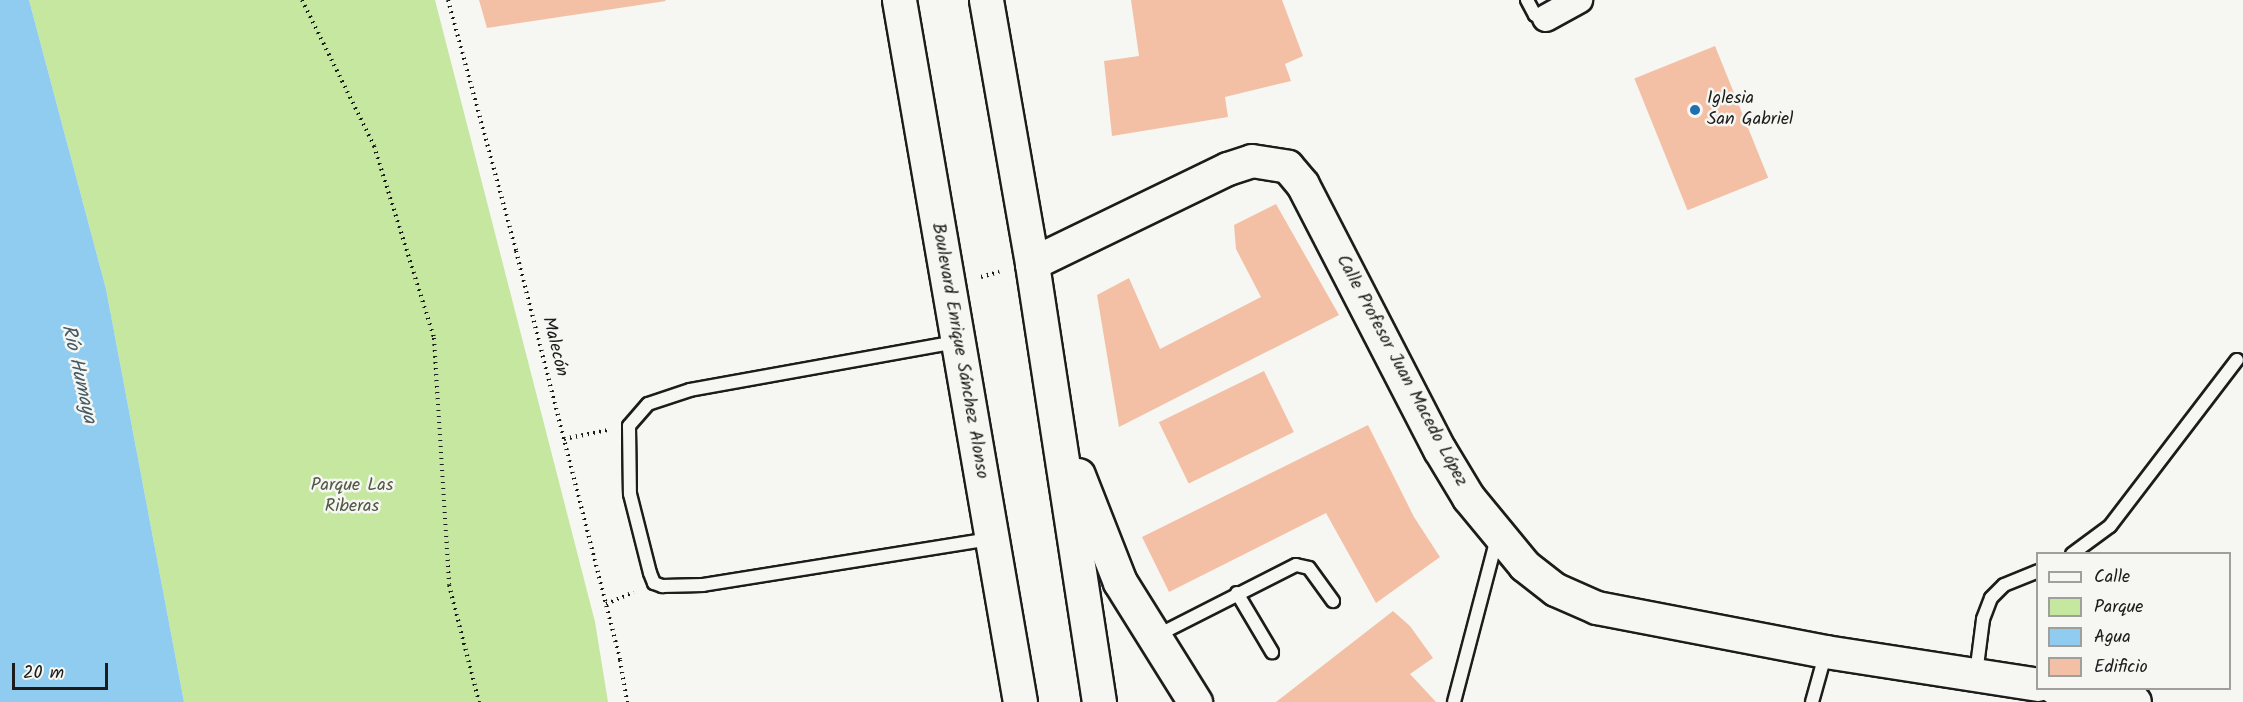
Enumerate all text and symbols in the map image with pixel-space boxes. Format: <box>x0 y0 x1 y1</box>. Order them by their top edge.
place label: Iglesia San Gabriel <box>1707 89 1793 132</box>
marker: Iglesia San Gabriel <box>1688 103 1702 117</box>
street label: Boulevard Enrique Sánchez Alonso <box>926 221 992 481</box>
street label: Calle Profesor Juan Macedo López <box>1331 252 1471 490</box>
street label: Malecón <box>536 315 572 379</box>
water label: Río Humaya <box>55 322 101 426</box>
park label: Parque Las Riberas <box>311 476 393 518</box>
legend <box>2036 552 2231 690</box>
text: Calle <box>2094 563 2130 592</box>
text: Parque <box>2094 593 2143 622</box>
text: Agua <box>2094 623 2131 652</box>
scale bar <box>15 651 111 689</box>
text: Edificio <box>2094 653 2148 682</box>
text: 20 m <box>23 659 64 688</box>

